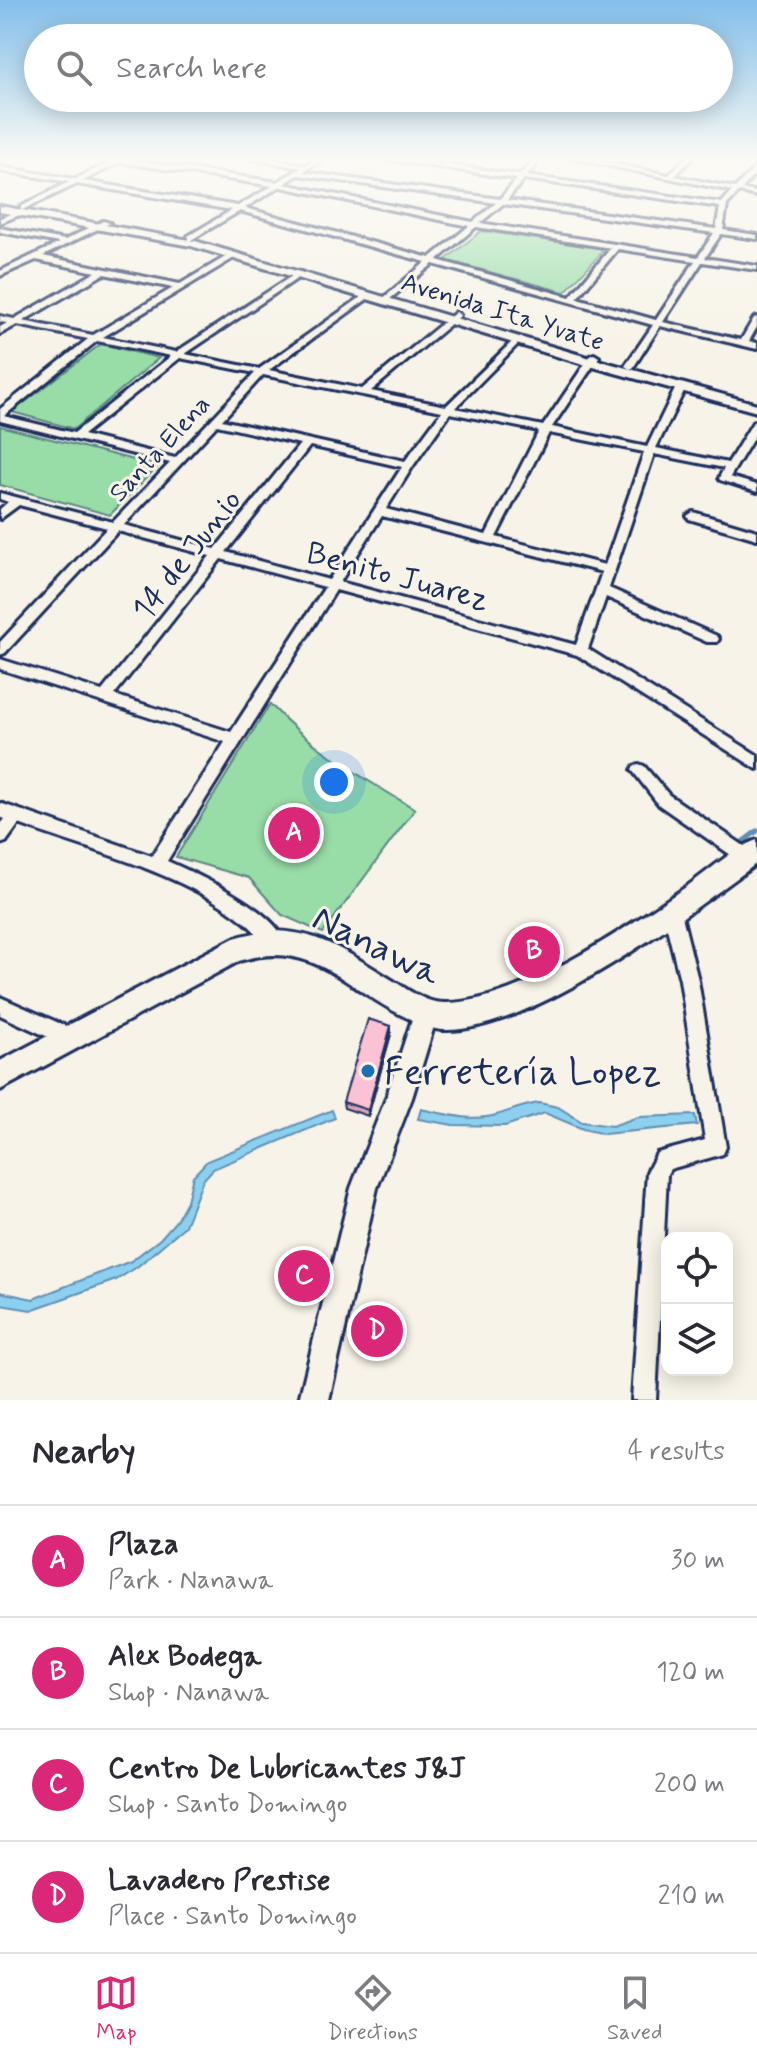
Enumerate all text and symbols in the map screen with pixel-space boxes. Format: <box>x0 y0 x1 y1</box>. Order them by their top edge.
search box <box>24 24 733 112</box>
icon: search <box>52 46 96 90</box>
text: Search here <box>116 49 267 88</box>
street label: Avenida Ita Yvate <box>397 266 608 360</box>
street label: Santa Elena <box>102 389 219 510</box>
street label: 14 de Junio <box>123 481 252 629</box>
street label: Benito Juarez <box>302 532 493 621</box>
your location <box>314 762 354 802</box>
pin: A <box>268 803 320 863</box>
street label: Nanawa <box>304 894 448 998</box>
pin: B <box>508 922 560 982</box>
place label: Ferretería Lopez <box>384 1049 661 1098</box>
marker: Ferretería Lopez <box>359 1062 377 1080</box>
map controls <box>661 1232 733 1376</box>
button: locate <box>661 1232 733 1304</box>
pin: C <box>278 1246 330 1306</box>
pin: D <box>351 1301 403 1361</box>
button: layers <box>661 1304 733 1376</box>
text: Nearby <box>32 1430 136 1475</box>
text: 4 results <box>628 1435 725 1469</box>
text: Plaza <box>108 1525 179 1564</box>
text: A <box>49 1544 67 1578</box>
text: 30 m <box>671 1544 725 1578</box>
text: Park · Nanawa <box>108 1564 273 1598</box>
text: Alex Bodega <box>108 1637 261 1676</box>
text: B <box>50 1656 66 1690</box>
text: 120 m <box>656 1656 725 1690</box>
text: Shop · Nanawa <box>108 1676 269 1710</box>
text: Centro De Lubricantes J&J <box>108 1749 466 1788</box>
text: C <box>49 1768 67 1802</box>
text: 200 m <box>654 1768 725 1802</box>
text: Shop · Santo Domingo <box>108 1788 347 1822</box>
text: Lavadero Prestise <box>108 1861 330 1900</box>
text: D <box>49 1880 67 1914</box>
text: 210 m <box>658 1880 725 1914</box>
text: Place · Santo Domingo <box>108 1900 357 1934</box>
tab: Map <box>94 1971 138 2047</box>
tab: Directions <box>327 1971 418 2047</box>
tab: Saved <box>607 1971 662 2047</box>

